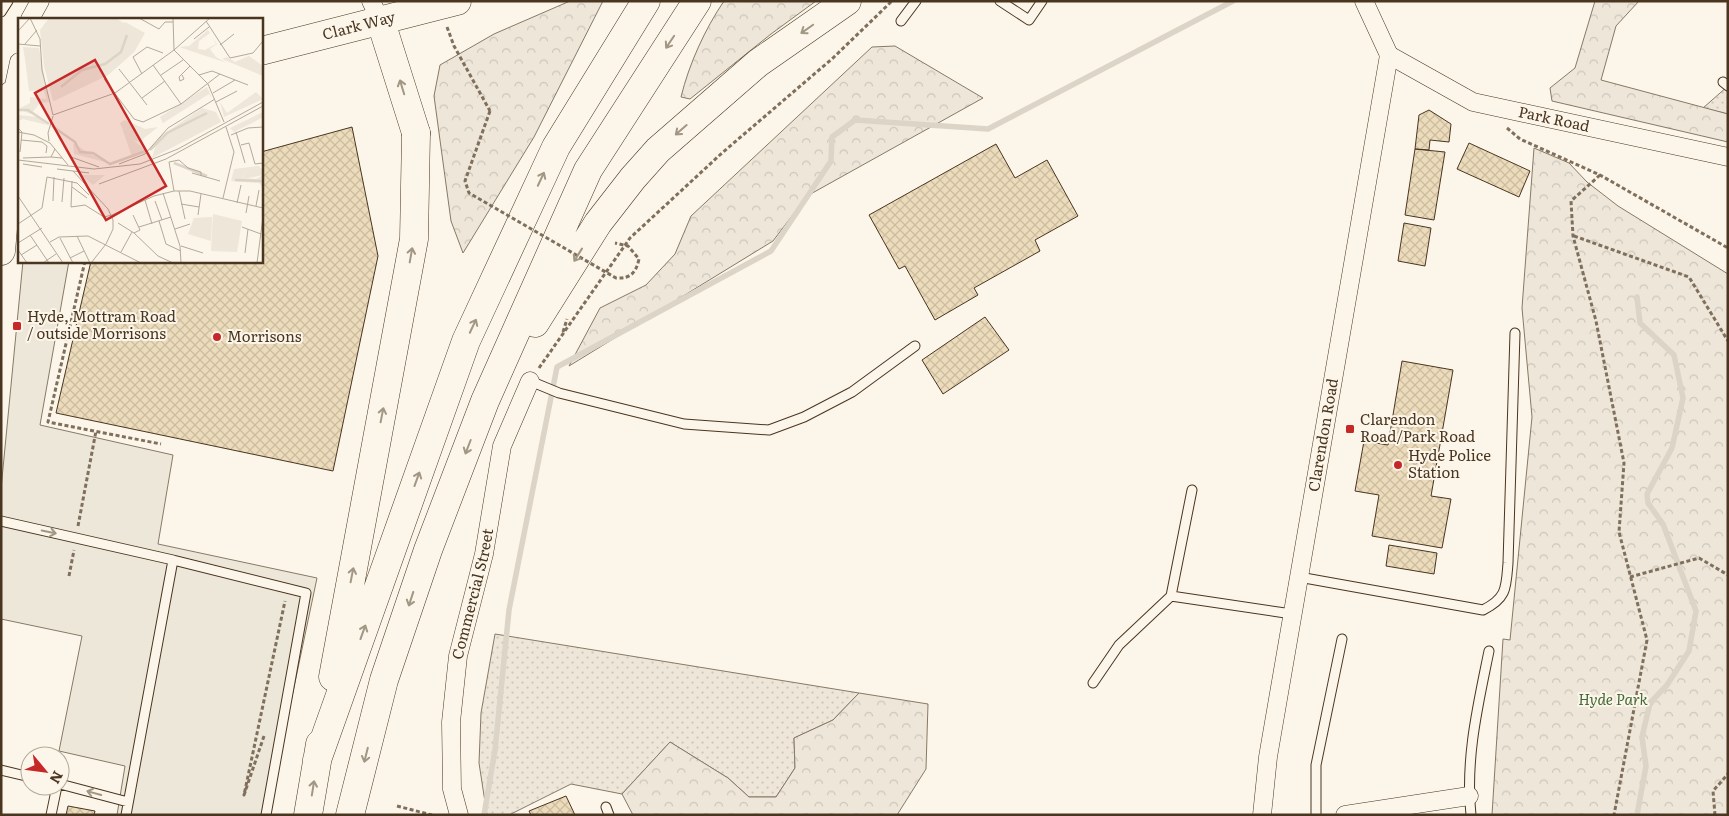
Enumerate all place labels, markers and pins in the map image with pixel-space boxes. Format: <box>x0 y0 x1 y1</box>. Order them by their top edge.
place label: Hyde, Mottram Road / outside Morrisons <box>27 304 176 344</box>
marker: Hyde, Mottram Road / outside Morrisons <box>11 320 23 332</box>
place label: Morrisons <box>227 324 302 347</box>
marker: Morrisons <box>211 331 223 343</box>
place label: Clarendon Road/Park Road <box>1360 407 1475 447</box>
marker: Clarendon Road/Park Road <box>1344 423 1356 435</box>
place label: Hyde Police Station <box>1408 443 1491 483</box>
marker: Hyde Police Station <box>1392 459 1404 471</box>

